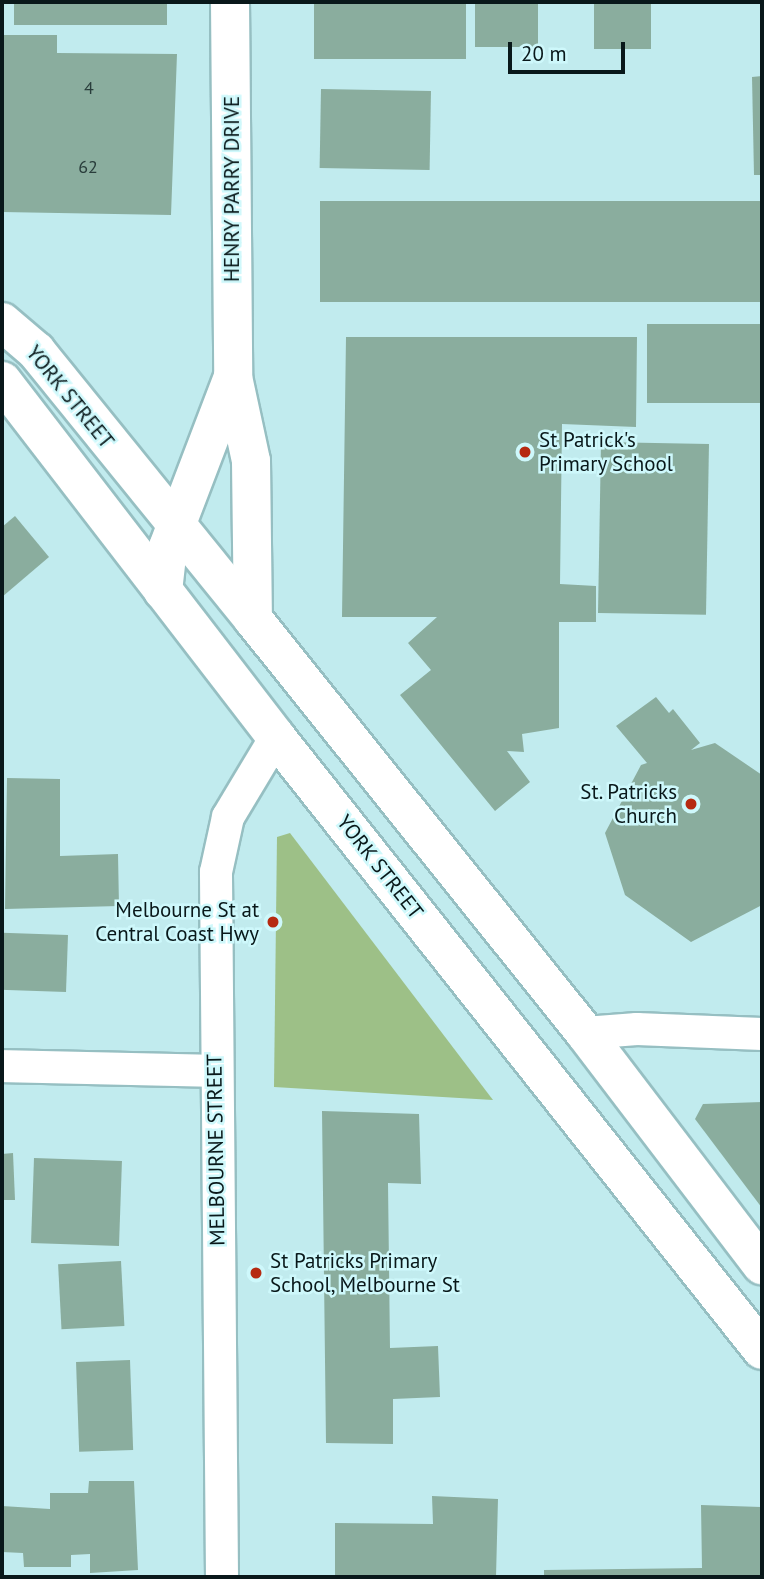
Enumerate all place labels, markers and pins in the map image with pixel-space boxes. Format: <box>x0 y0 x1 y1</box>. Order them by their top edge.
place label: St Patrick's Primary School <box>539 427 674 477</box>
marker: St Patrick's Primary School <box>517 444 533 460</box>
place label: St. Patricks Church <box>579 779 677 829</box>
marker: St. Patricks Church <box>683 796 699 812</box>
place label: Melbourne St at Central Coast Hwy <box>95 897 259 947</box>
marker: Melbourne St at Central Coast Hwy <box>265 914 281 930</box>
place label: St Patricks Primary School, Melbourne St <box>270 1248 462 1298</box>
marker: St Patricks Primary School, Melbourne St <box>248 1265 264 1281</box>

